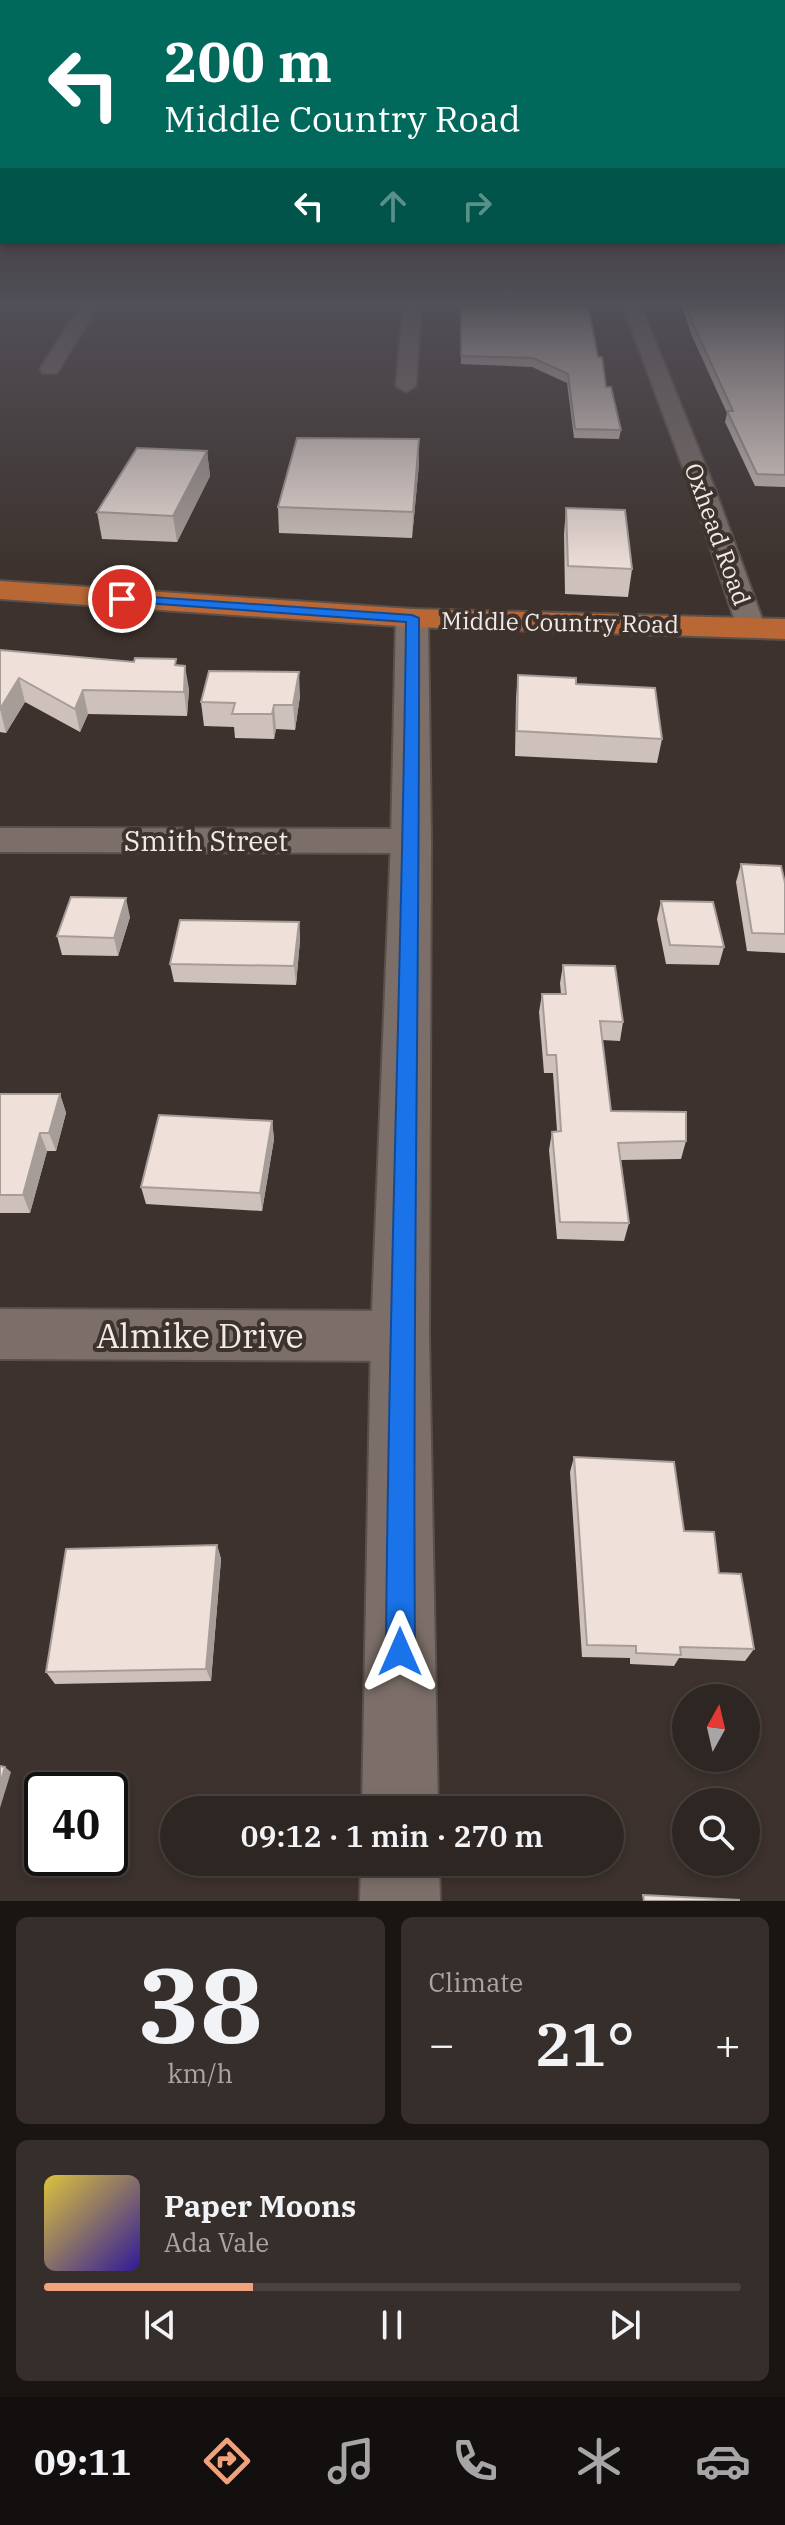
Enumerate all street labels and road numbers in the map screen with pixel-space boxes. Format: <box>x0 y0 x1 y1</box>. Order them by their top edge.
street label: Oxhead Road <box>677 458 759 610</box>
street label: Middle Country Road <box>441 604 679 640</box>
street label: Smith Street <box>124 822 288 859</box>
street label: Almike Drive <box>96 1313 304 1357</box>

